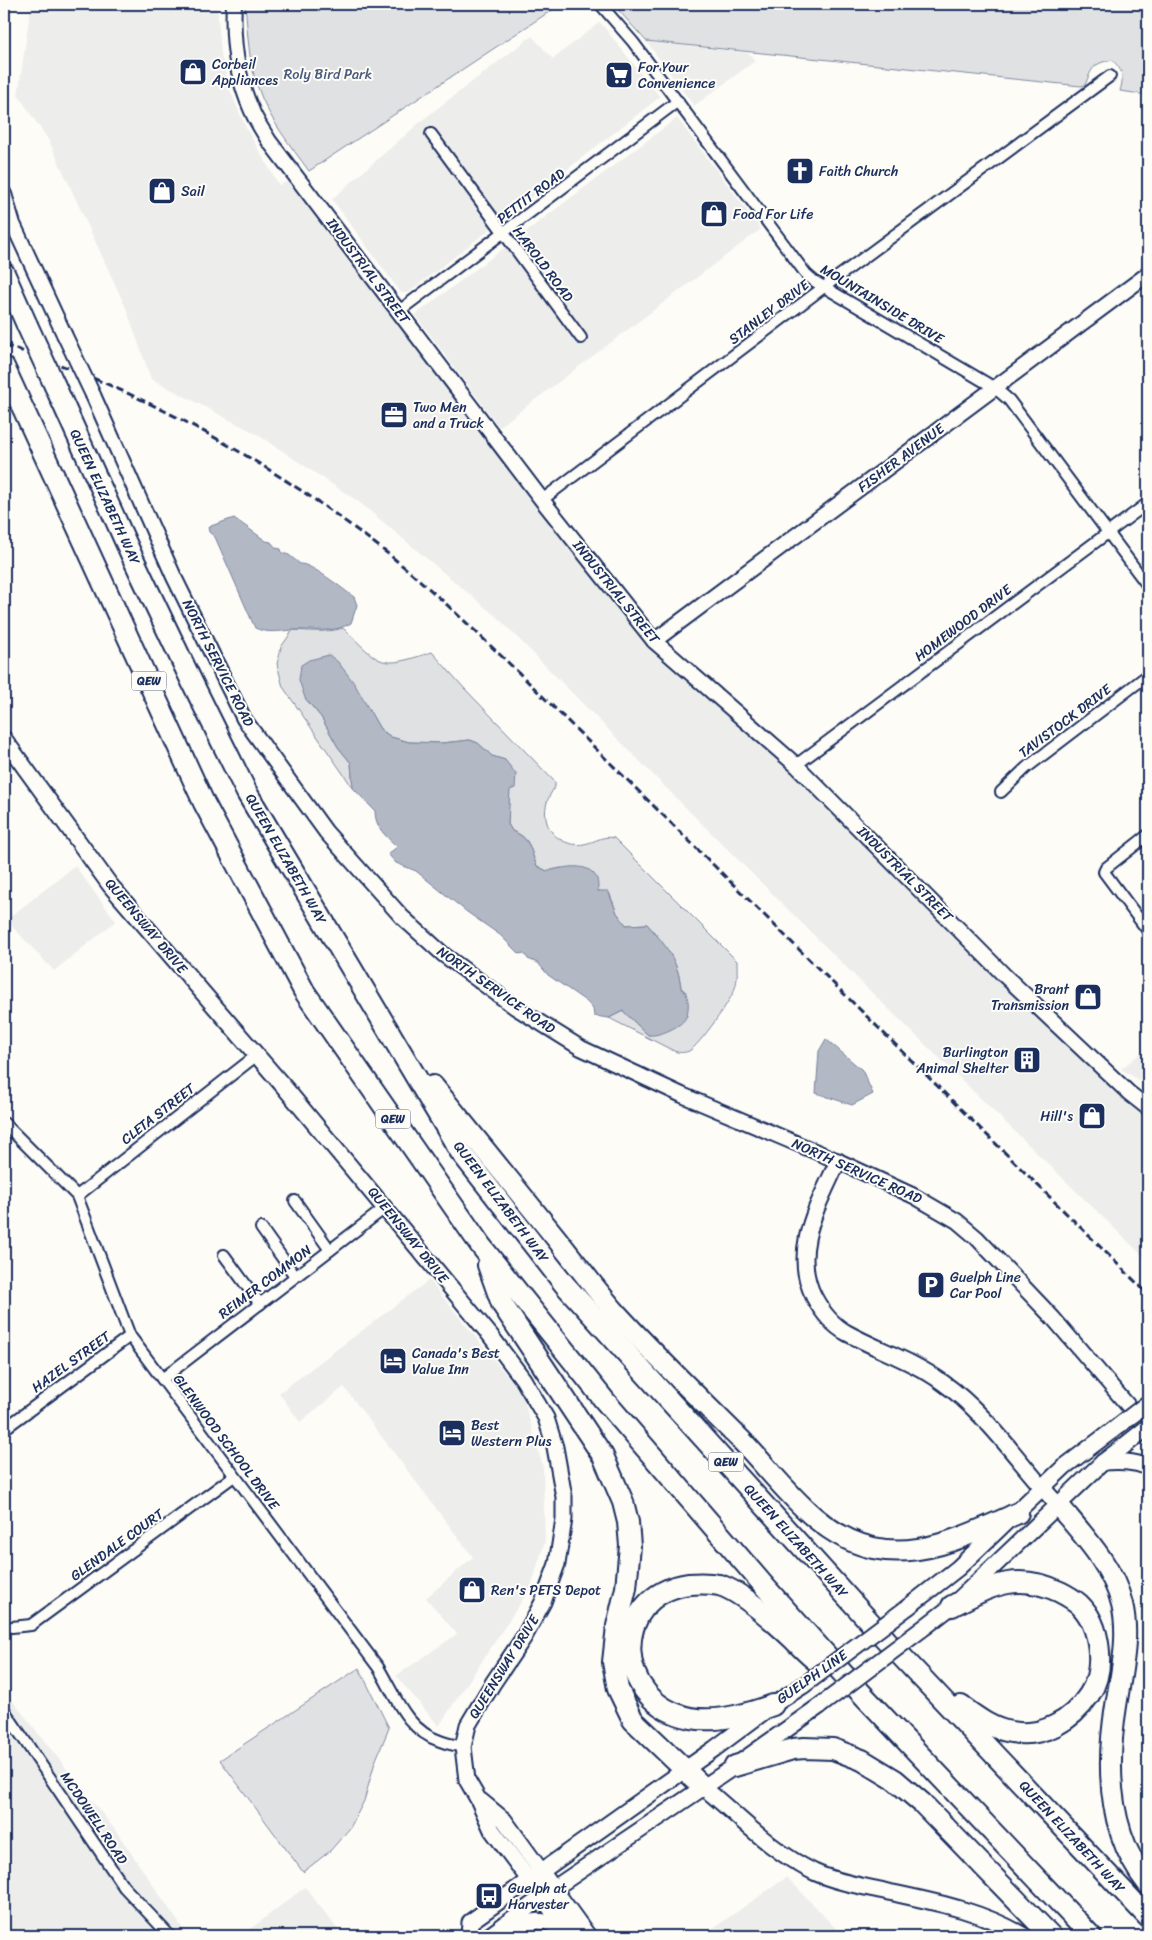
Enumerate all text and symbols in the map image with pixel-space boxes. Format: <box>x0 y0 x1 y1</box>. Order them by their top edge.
place label: Corbeil Appliances <box>211 52 278 93</box>
place label: For Your Convenience <box>638 55 716 96</box>
shop icon: Corbeil Appliances <box>178 57 208 87</box>
supermarket icon: For Your Convenience <box>604 60 634 90</box>
park label: Roly Bird Park <box>284 62 372 87</box>
church icon: Faith Church <box>785 156 815 186</box>
place label: Faith Church <box>819 159 898 184</box>
street label: PETTIT ROAD <box>491 161 571 230</box>
shop icon: Sail <box>147 176 177 206</box>
place label: Sail <box>181 179 206 204</box>
shop icon: Food For Life <box>699 199 729 229</box>
place label: Food For Life <box>733 202 813 227</box>
street label: INDUSTRIAL STREET <box>319 212 417 331</box>
street label: HAROLD ROAD <box>506 220 581 308</box>
street label: MOUNTAINSIDE DRIVE <box>815 257 950 352</box>
street label: STANLEY DRIVE <box>723 272 816 351</box>
place label: Two Men and a Truck <box>413 395 484 436</box>
office icon: Two Men and a Truck <box>379 400 409 430</box>
street label: FISHER AVENUE <box>852 416 951 499</box>
street label: QUEEN ELIZABETH WAY <box>62 425 148 569</box>
street label: INDUSTRIAL STREET <box>565 534 667 651</box>
street label: HOMEWOOD DRIVE <box>909 577 1018 668</box>
street label: NORTH SERVICE ROAD <box>175 595 261 732</box>
road number: QEW <box>132 671 166 690</box>
street label: TAVISTOCK DRIVE <box>1013 677 1118 765</box>
street label: QUEEN ELIZABETH WAY <box>238 789 334 929</box>
street label: INDUSTRIAL STREET <box>850 819 960 929</box>
street label: QUEENSWAY DRIVE <box>98 872 195 980</box>
street label: NORTH SERVICE ROAD <box>431 940 561 1041</box>
place label: Brant Transmission <box>991 977 1070 1018</box>
shop icon: Brant Transmission <box>1073 982 1103 1012</box>
place label: Burlington Animal Shelter <box>916 1040 1009 1081</box>
building icon: Burlington Animal Shelter <box>1012 1045 1042 1075</box>
street label: CLETA STREET <box>115 1076 202 1151</box>
shop icon: Hill's <box>1077 1101 1107 1131</box>
place label: Hill's <box>1040 1104 1073 1129</box>
road number: QEW <box>376 1110 410 1128</box>
street label: NORTH SERVICE ROAD <box>788 1131 927 1211</box>
street label: QUEEN ELIZABETH WAY <box>447 1136 556 1269</box>
street label: QUEENSWAY DRIVE <box>361 1181 456 1290</box>
street label: REIMER COMMON <box>213 1238 318 1326</box>
place label: Guelph Line Car Pool <box>950 1265 1021 1306</box>
parking icon: Guelph Line Car Pool <box>916 1270 946 1300</box>
street label: HAZEL STREET <box>26 1324 117 1399</box>
place label: Canada's Best Value Inn <box>412 1341 500 1382</box>
hotel icon: Canada's Best Value Inn <box>378 1346 408 1376</box>
street label: GLENWOOD SCHOOL DRIVE <box>166 1368 286 1517</box>
place label: Best Western Plus <box>471 1413 552 1454</box>
hotel icon: Best Western Plus <box>437 1418 467 1448</box>
road number: QEW <box>708 1452 744 1471</box>
street label: QUEEN ELIZABETH WAY <box>737 1478 855 1604</box>
street label: GLENDALE COURT <box>65 1501 170 1588</box>
shop icon: Ren's PETS Depot <box>457 1575 487 1605</box>
place label: Ren's PETS Depot <box>491 1578 601 1603</box>
street label: QUEENSWAY DRIVE <box>462 1609 547 1724</box>
street label: GUELPH LINE <box>771 1642 854 1711</box>
street label: MCDOWELL ROAD <box>53 1766 135 1870</box>
street label: QUEEN ELIZABETH WAY <box>1013 1775 1132 1900</box>
place label: Guelph at Harvester <box>508 1876 570 1917</box>
bus stop icon: Guelph at Harvester <box>474 1881 504 1911</box>

